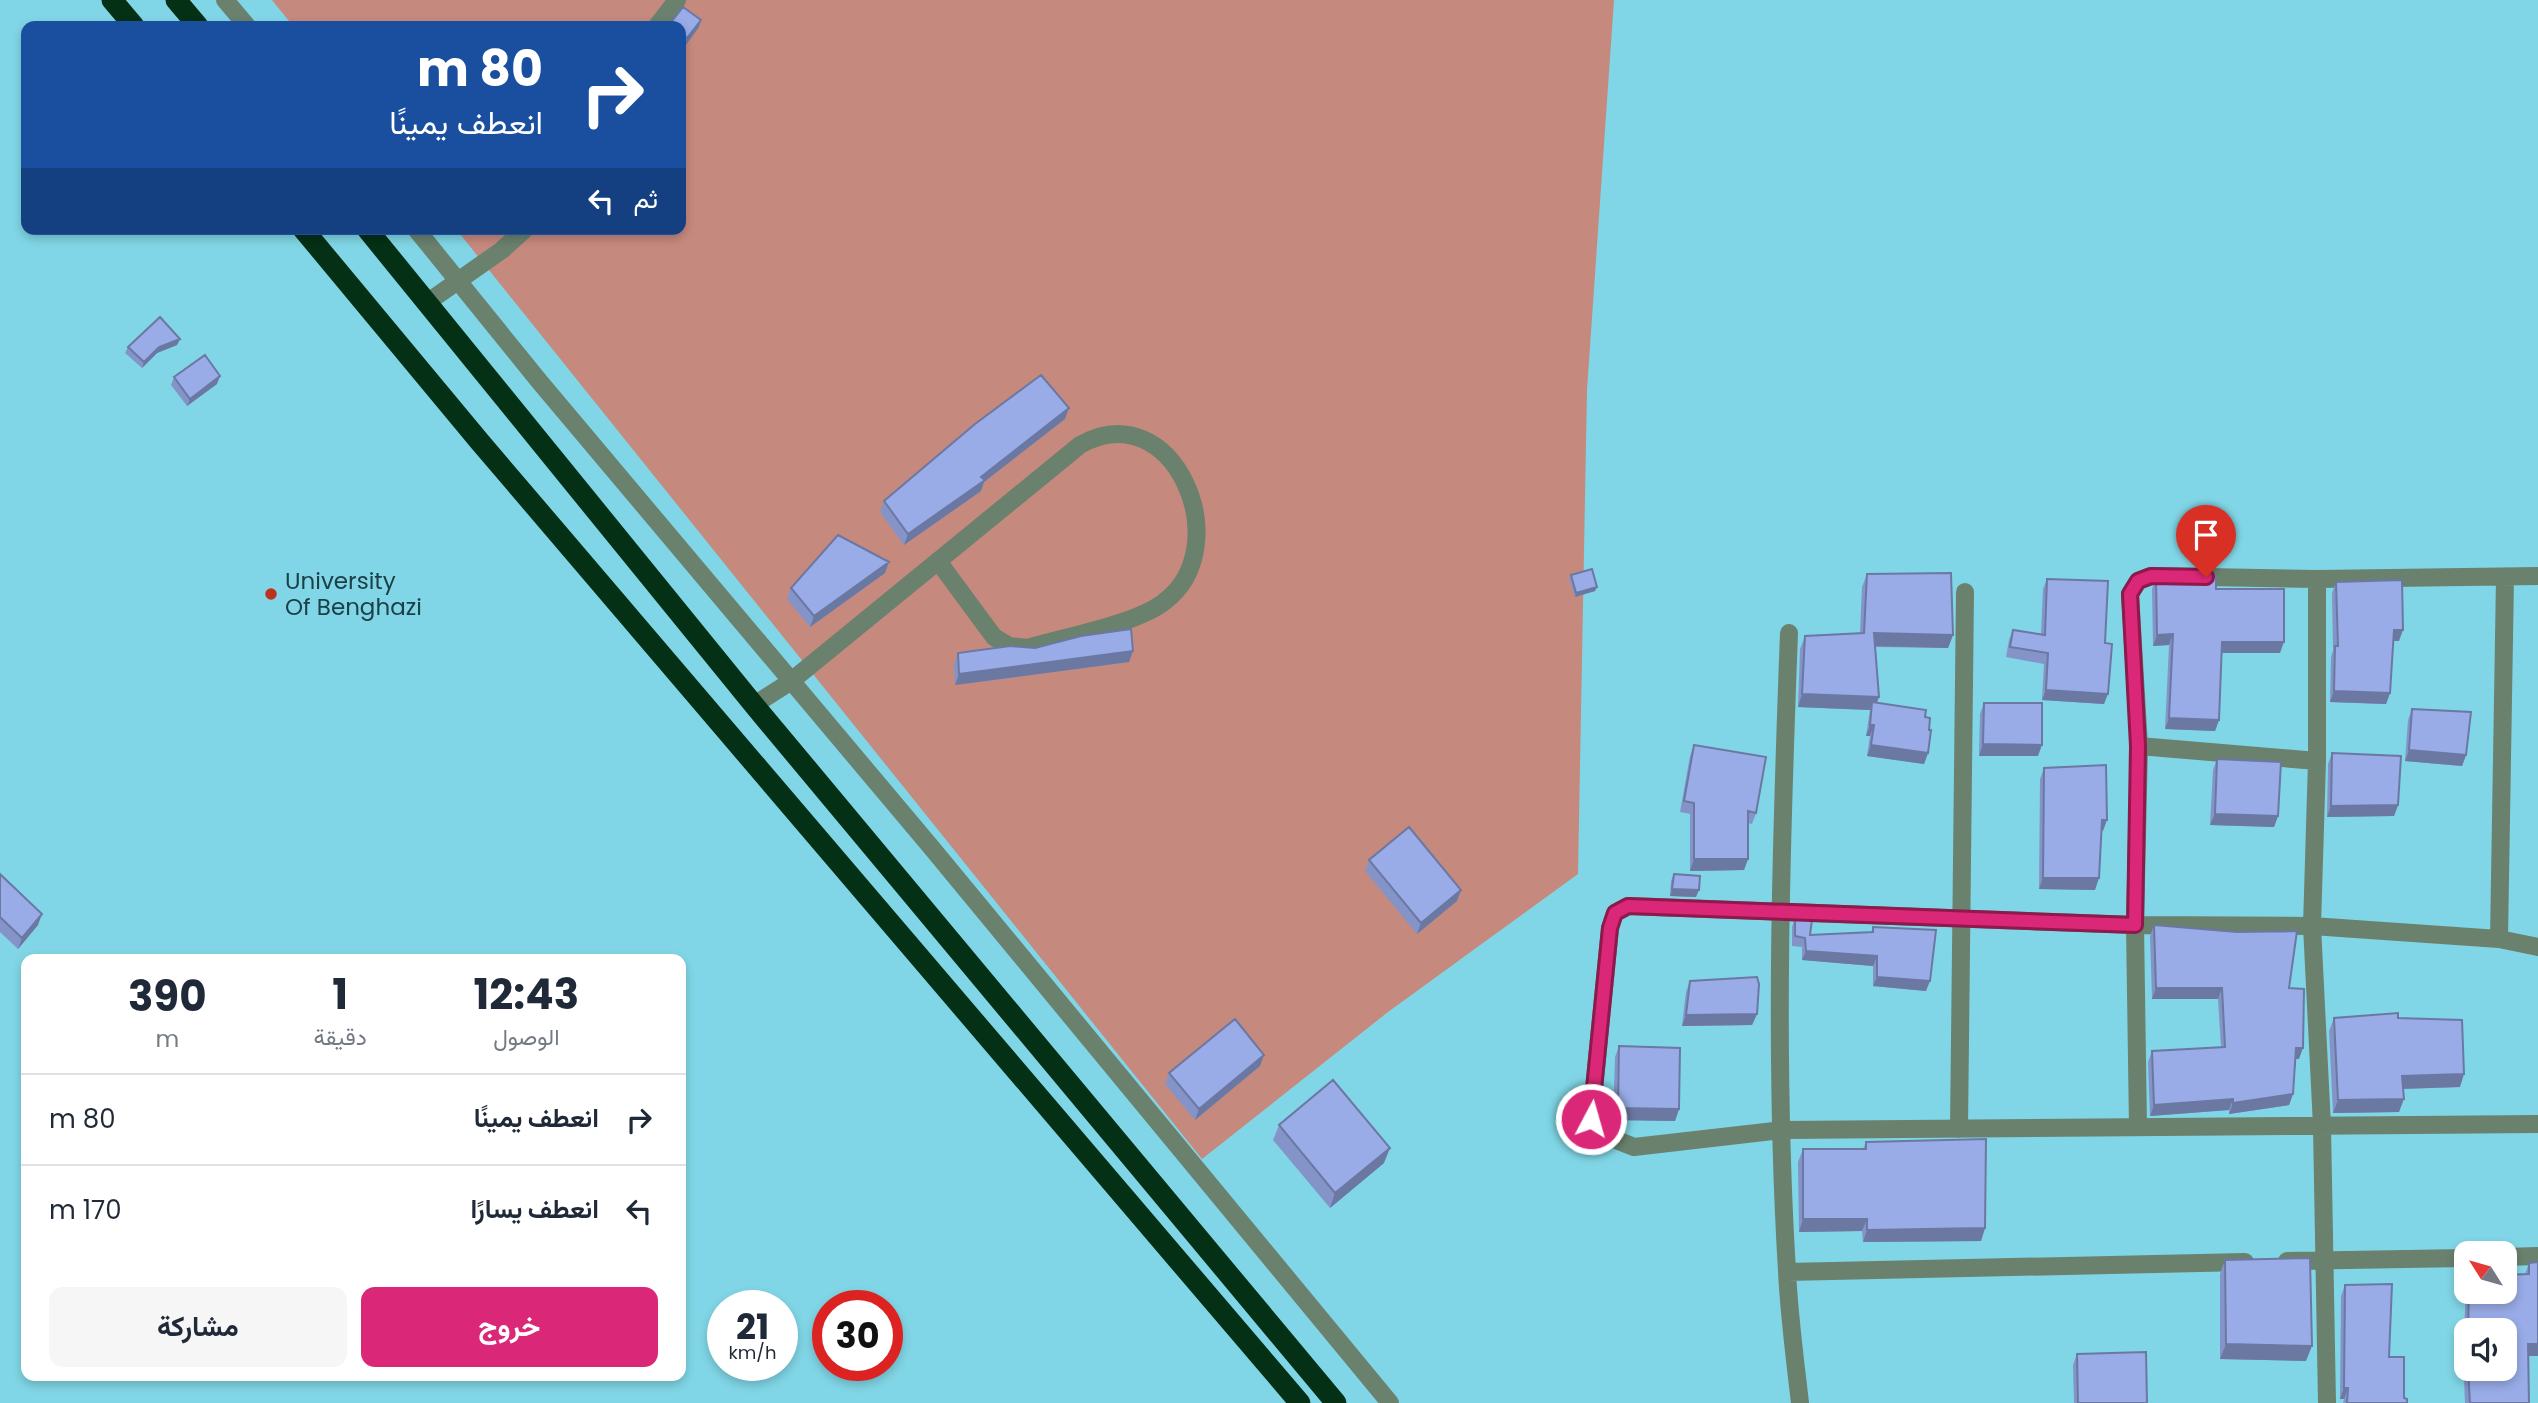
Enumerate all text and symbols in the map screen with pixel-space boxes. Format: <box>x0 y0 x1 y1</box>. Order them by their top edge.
text: 80 m <box>417 35 543 103</box>
icon: right <box>567 49 658 140</box>
text: انعطف يمينًا <box>389 100 543 145</box>
text: ثم <box>634 181 658 217</box>
icon: left <box>582 182 620 220</box>
pin <box>2176 505 2236 577</box>
icon: arrive <box>2187 516 2225 554</box>
place label: University Of Benghazi <box>285 565 422 623</box>
marker: University Of Benghazi <box>263 586 279 602</box>
text: 1 <box>332 965 348 1024</box>
text: 12:43 <box>474 965 579 1024</box>
text: 390 <box>128 967 207 1026</box>
text: دقيقة <box>313 1021 367 1053</box>
text: الوصول <box>493 1021 560 1053</box>
text: m <box>155 1023 179 1055</box>
position arrow <box>1554 1082 1628 1156</box>
text: انعطف يمينًا <box>474 1100 599 1136</box>
text: 80 m <box>49 1101 115 1137</box>
icon: right <box>620 1101 658 1139</box>
text: انعطف يسارًا <box>470 1191 599 1227</box>
text: 170 m <box>49 1192 122 1228</box>
icon: left <box>620 1192 658 1230</box>
north arrow <box>2454 1241 2516 1304</box>
map controls <box>2454 1241 2517 1381</box>
button: مشاركة <box>49 1287 347 1367</box>
button: خروج <box>361 1287 658 1367</box>
speed limit sign: 30 <box>812 1290 903 1381</box>
text: 21 <box>736 1302 769 1351</box>
button: sound <box>2454 1318 2517 1381</box>
text: km/h <box>729 1340 776 1365</box>

